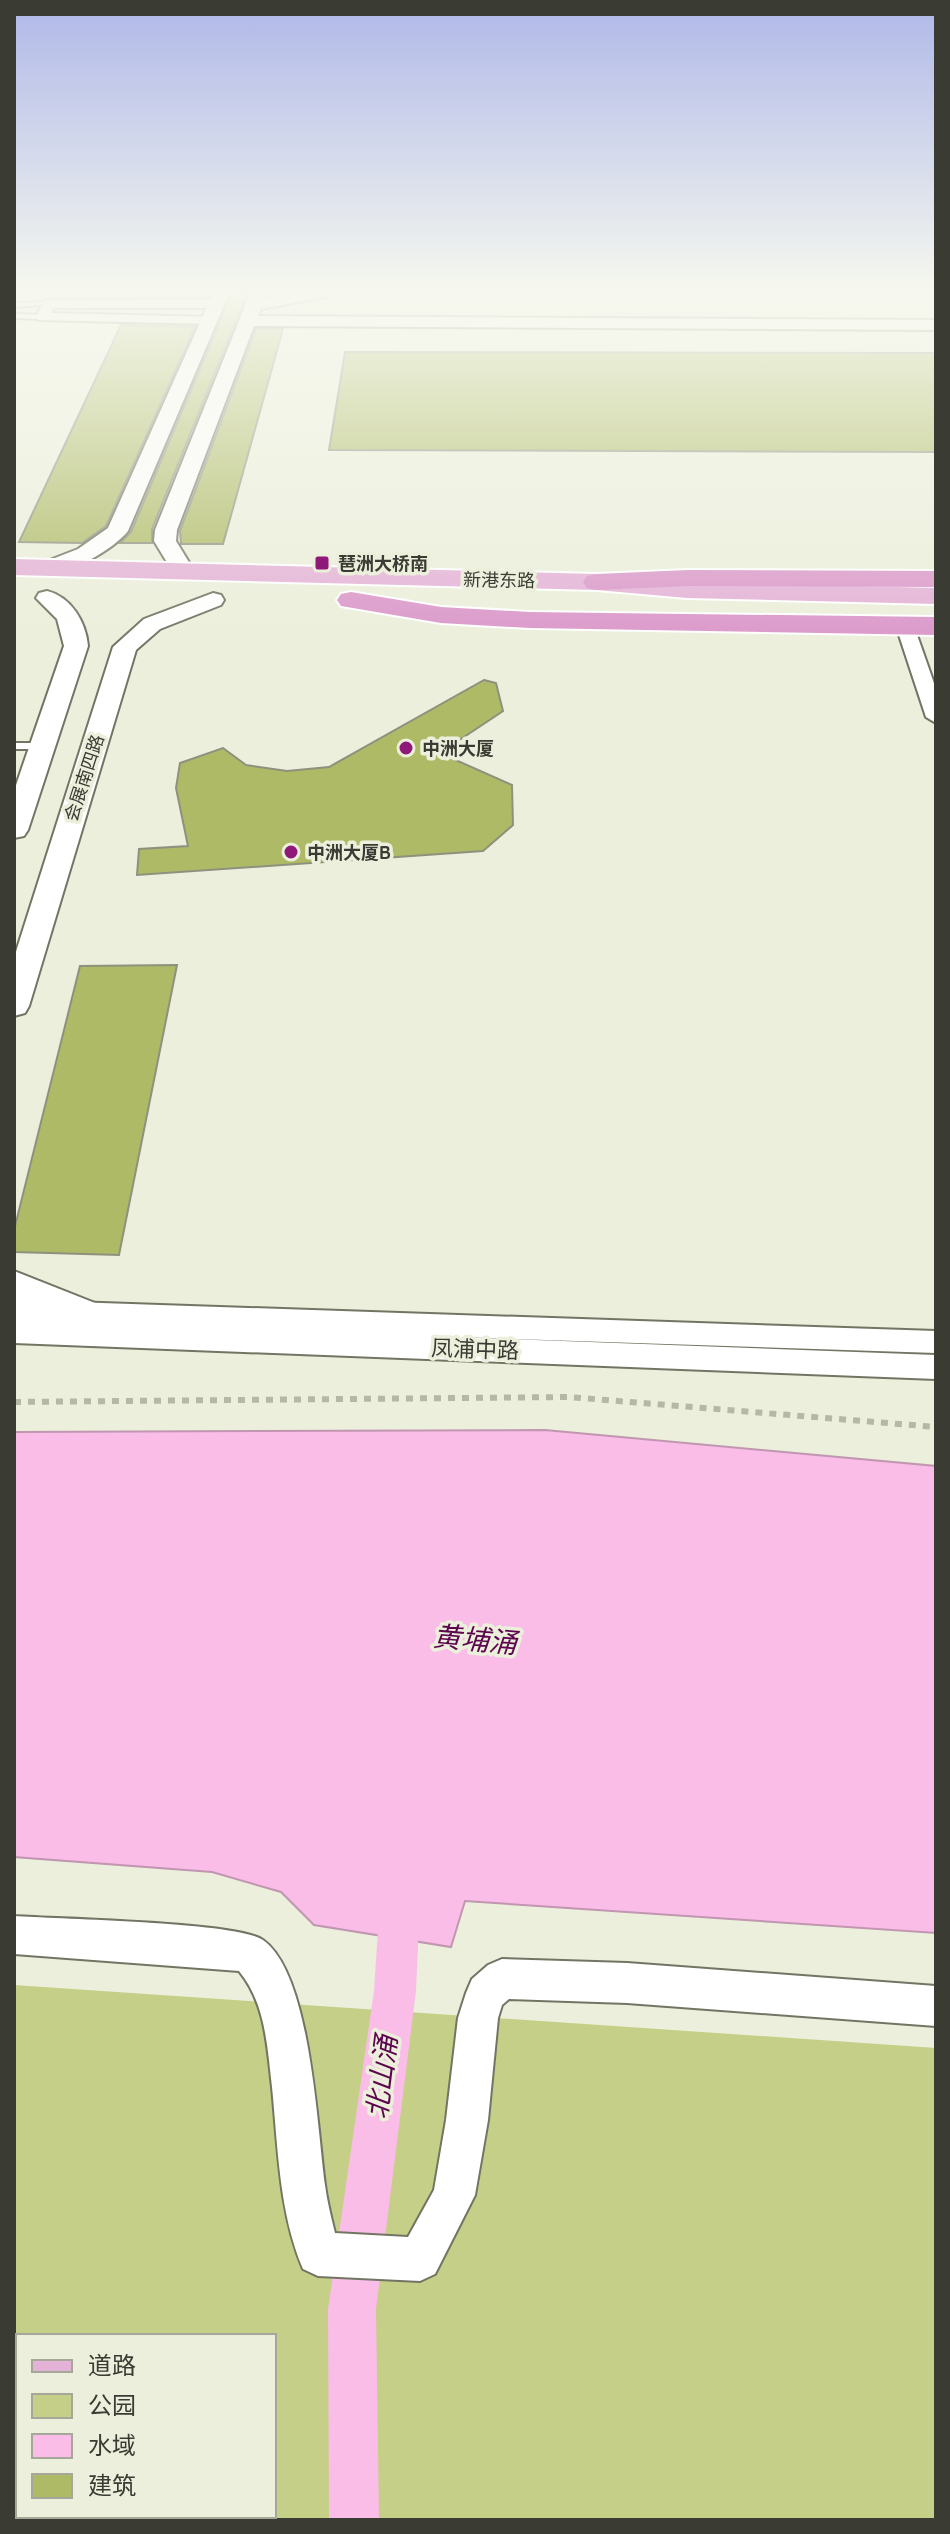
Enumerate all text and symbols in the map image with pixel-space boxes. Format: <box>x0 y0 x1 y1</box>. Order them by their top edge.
place label: 琶洲大桥南 <box>338 552 428 575</box>
marker: 琶洲大桥南 <box>313 554 331 572</box>
street label: 新港东路 <box>463 568 535 592</box>
street label: 会展南四路 <box>59 732 109 824</box>
place label: 中洲大厦 <box>422 737 494 760</box>
marker: 中洲大厦 <box>397 739 415 757</box>
place label: 中洲大厦B <box>307 841 391 864</box>
marker: 中洲大厦B <box>282 843 300 861</box>
street label: 凤浦中路 <box>431 1333 519 1365</box>
water label: 黄埔涌 <box>432 1618 521 1660</box>
water label: 北山涌 <box>359 2030 404 2121</box>
legend <box>16 2334 276 2518</box>
text: 道路 <box>88 2350 136 2380</box>
text: 公园 <box>88 2390 136 2420</box>
text: 水域 <box>88 2430 136 2460</box>
text: 建筑 <box>88 2470 136 2500</box>

